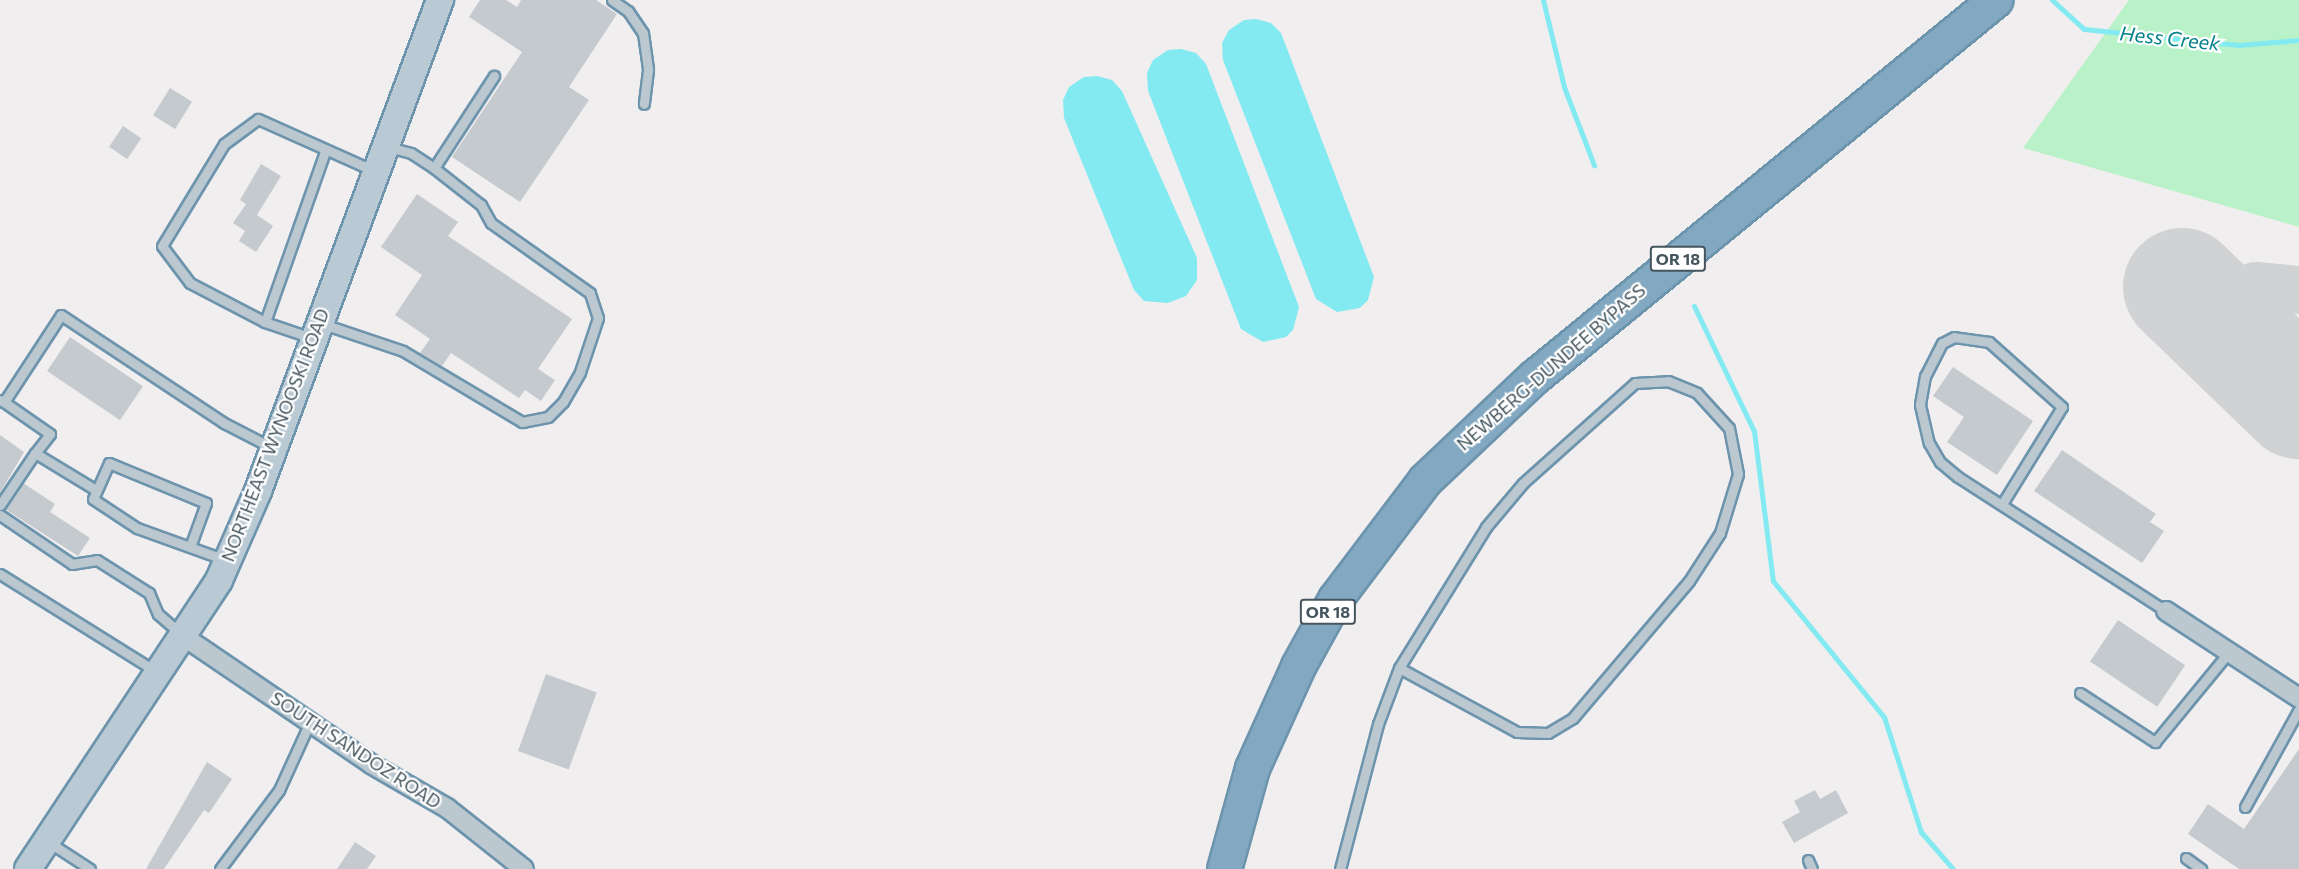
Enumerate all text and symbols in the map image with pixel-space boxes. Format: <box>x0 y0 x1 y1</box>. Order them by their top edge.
water label: Hess Creek <box>2119 21 2221 55</box>
road number: OR 18 <box>1650 246 1706 272</box>
street label: NEWBERG-DUNDEE BYPASS <box>1452 279 1650 455</box>
street label: NORTHEAST WYNOOSKI ROAD <box>217 305 333 565</box>
road number: OR 18 <box>1300 599 1356 625</box>
street label: SOUTH SANDOZ ROAD <box>267 687 445 813</box>

